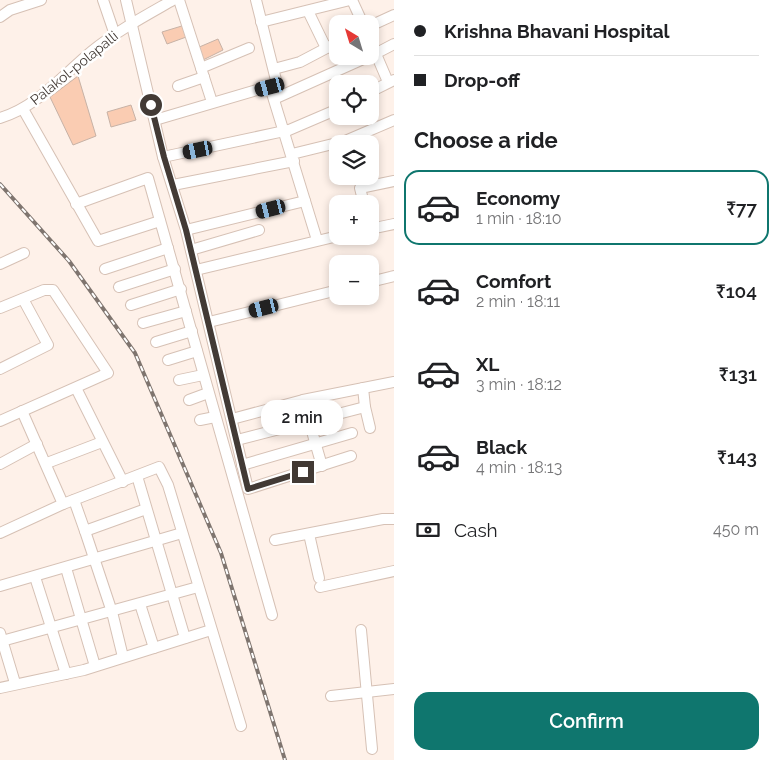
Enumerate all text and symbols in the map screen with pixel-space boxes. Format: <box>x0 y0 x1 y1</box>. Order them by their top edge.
north arrow <box>329 15 379 65</box>
map controls <box>329 15 379 305</box>
text: Krishna Bhavani Hospital <box>444 20 670 42</box>
street label: Palakol-polapalli <box>27 28 121 108</box>
text: Drop-off <box>444 69 520 91</box>
button: locate <box>329 75 379 125</box>
car <box>253 76 286 98</box>
route start <box>140 94 162 116</box>
text: Choose a ride <box>414 127 558 153</box>
button: layers <box>329 135 379 185</box>
car <box>181 140 214 160</box>
icon: car <box>416 185 461 230</box>
text: Economy <box>476 187 560 209</box>
button: + <box>329 195 379 245</box>
text: ₹77 <box>726 197 757 219</box>
car <box>254 198 287 220</box>
text: 1 min · 18:10 <box>476 209 562 228</box>
button: − <box>329 255 379 305</box>
icon: car <box>416 268 461 313</box>
text: Comfort <box>476 270 551 292</box>
text: ₹104 <box>716 280 757 302</box>
text: 2 min · 18:11 <box>476 292 560 311</box>
car <box>247 297 280 319</box>
icon: car <box>416 351 461 396</box>
text: XL <box>476 353 499 375</box>
text: ₹131 <box>719 363 757 385</box>
text: 3 min · 18:12 <box>476 375 562 394</box>
callout: 2 min <box>262 400 344 434</box>
text: 2 min <box>282 408 323 427</box>
icon: car <box>416 434 461 479</box>
text: Black <box>476 436 527 458</box>
text: ₹143 <box>717 446 757 468</box>
text: 4 min · 18:13 <box>476 458 562 477</box>
route end <box>292 461 314 483</box>
icon: cash <box>414 516 442 544</box>
text: Cash <box>454 519 498 541</box>
text: 450 m <box>713 520 759 539</box>
button: Confirm <box>414 692 759 750</box>

